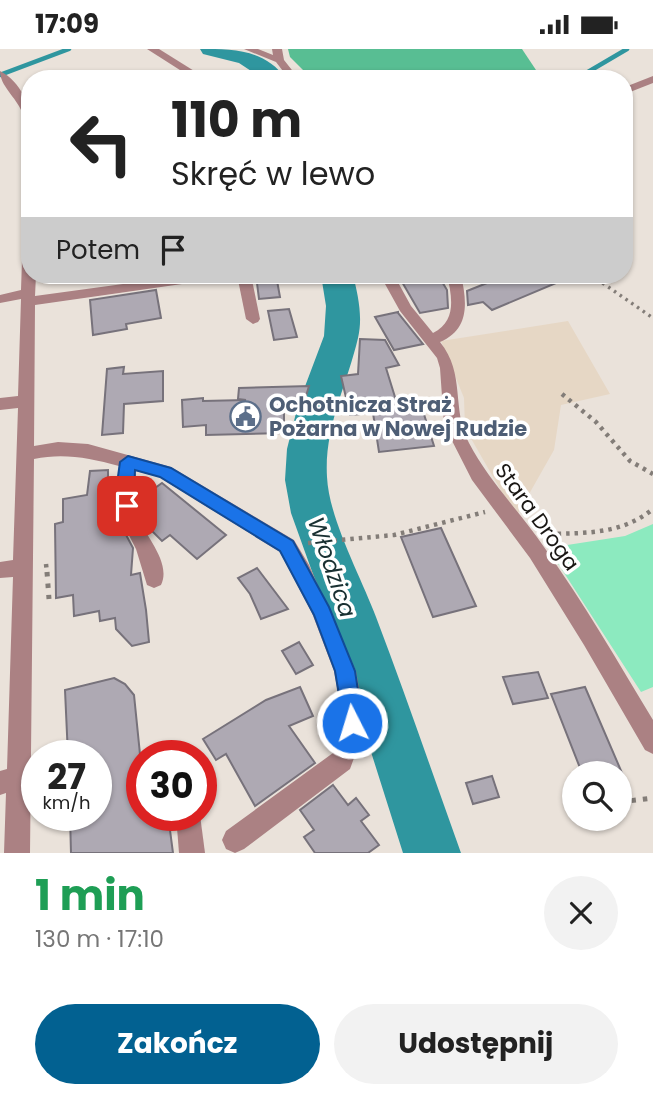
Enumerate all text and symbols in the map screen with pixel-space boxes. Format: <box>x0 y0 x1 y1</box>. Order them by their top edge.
text: 17:09 <box>35 6 99 42</box>
text: 110 m <box>171 86 302 154</box>
icon: left <box>56 98 147 189</box>
text: Skręć w lewo <box>171 151 375 196</box>
icon: arrive <box>154 231 192 269</box>
text: Potem <box>56 232 140 268</box>
place label: Ochotnicza Straż Pożarna w Nowej Rudzie <box>269 390 527 443</box>
public building icon: Ochotnicza Straż Pożarna w Nowej Rudzie <box>229 400 263 434</box>
street label: Stara Droga <box>489 457 586 576</box>
pin <box>97 476 157 536</box>
icon: arrive <box>108 487 146 525</box>
water label: Włodzica <box>300 513 364 621</box>
position arrow <box>315 686 389 760</box>
speed limit sign: 30 <box>126 740 217 831</box>
text: 27 <box>47 752 86 801</box>
map controls <box>562 761 632 831</box>
button: search <box>562 761 632 831</box>
text: km/h <box>43 790 90 815</box>
text: 1 min <box>35 866 145 925</box>
button: close <box>544 876 618 950</box>
text: 130 m · 17:10 <box>35 923 164 955</box>
button: Zakończ <box>35 1004 320 1084</box>
button: Udostępnij <box>334 1004 618 1084</box>

